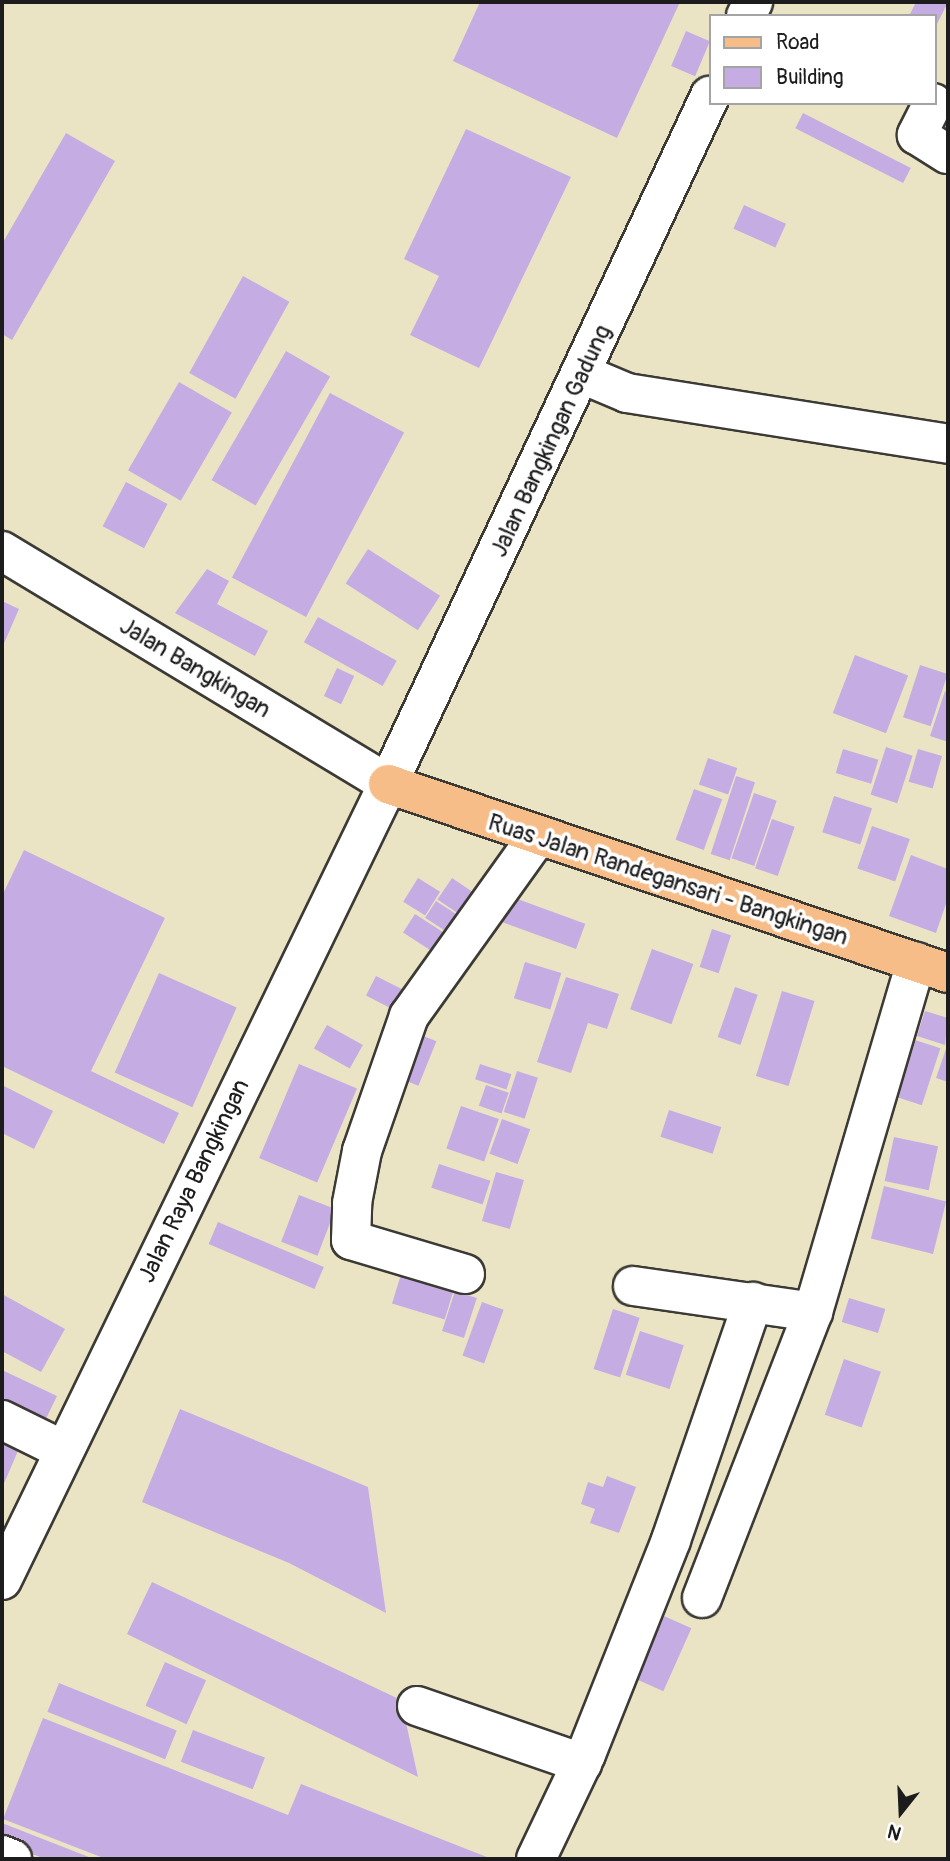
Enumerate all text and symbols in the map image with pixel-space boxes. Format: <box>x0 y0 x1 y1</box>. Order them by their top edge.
legend <box>708 14 936 105</box>
text: Road <box>776 29 820 56</box>
text: Building <box>776 64 843 91</box>
street label: Jalan Bangkingan Gadung <box>485 320 617 562</box>
street label: Jalan Bangkingan <box>114 612 276 724</box>
street label: Ruas Jalan Randegansari - Bangkingan <box>484 808 852 952</box>
street label: Jalan Raya Bangkingan <box>132 1075 256 1287</box>
north arrow <box>866 1777 936 1847</box>
text: N <box>885 1819 904 1845</box>

